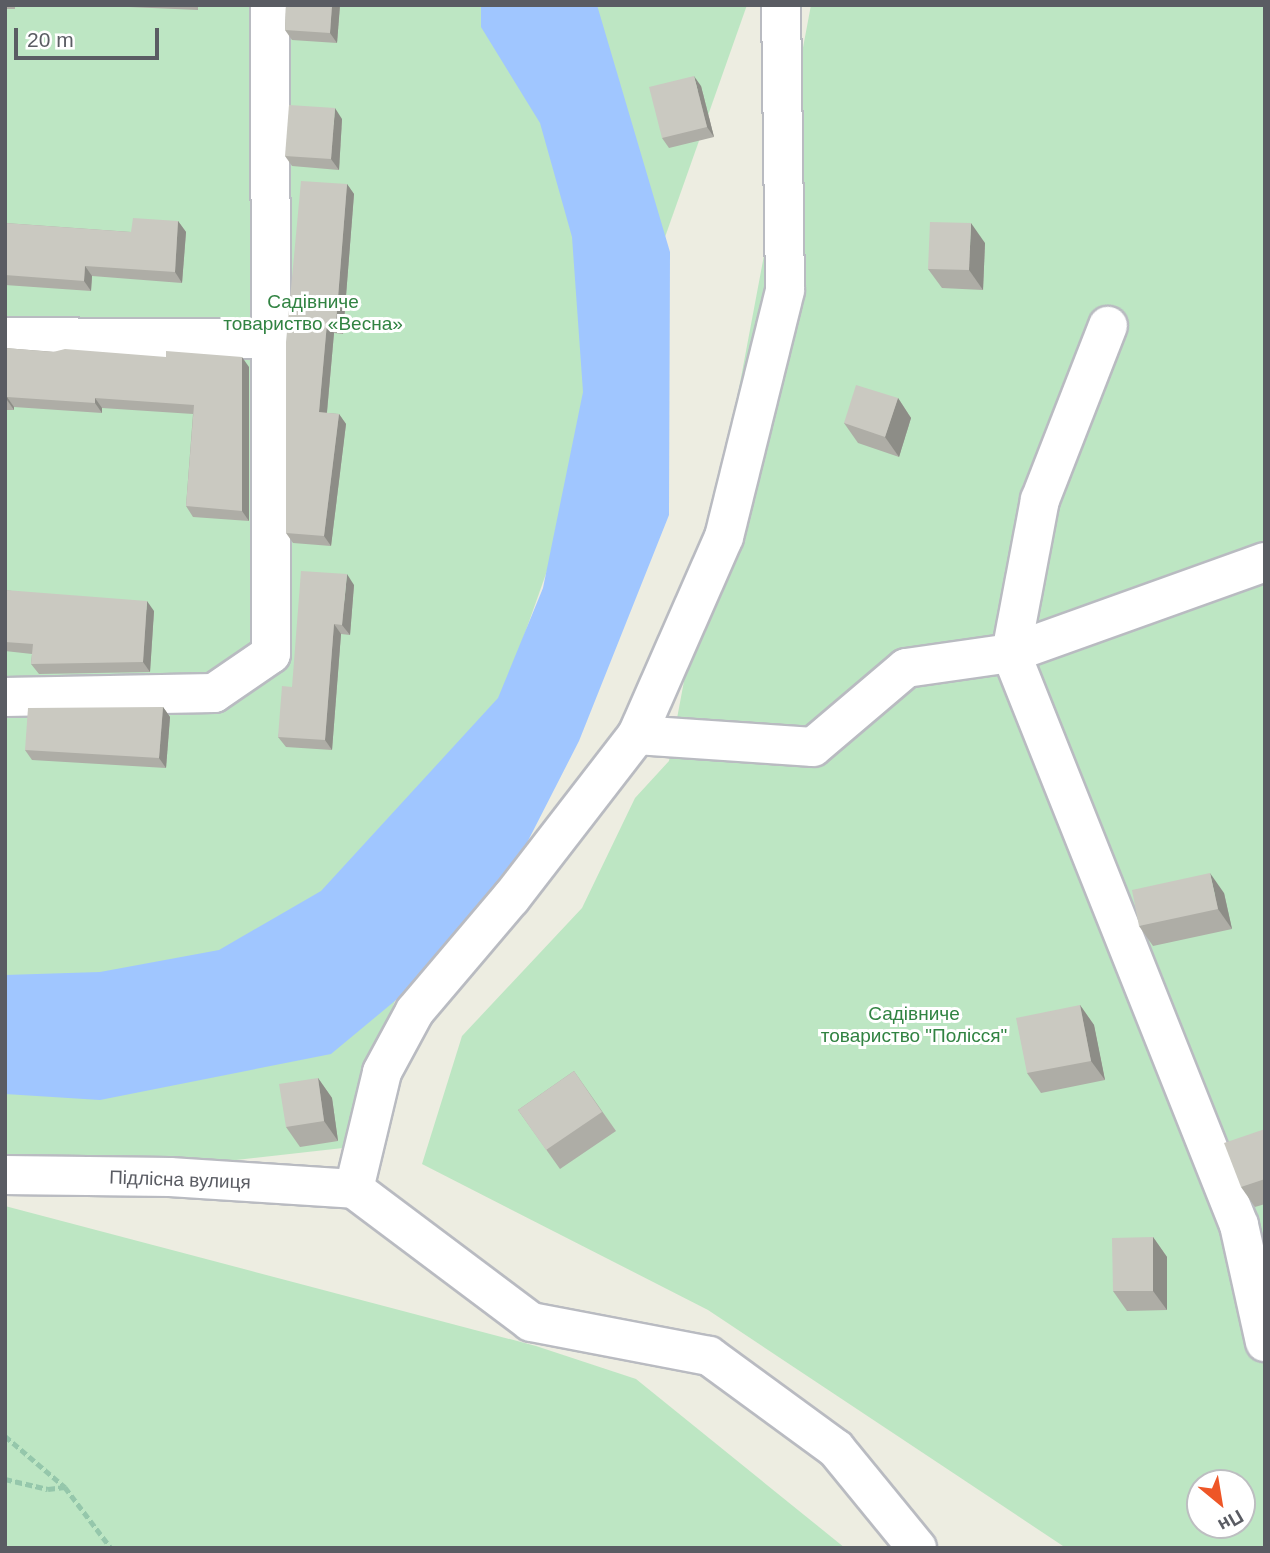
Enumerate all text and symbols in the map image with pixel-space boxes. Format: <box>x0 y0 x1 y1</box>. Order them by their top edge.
scale bar <box>18 14 163 58</box>
text: 20 m <box>27 28 74 51</box>
park label: Садівниче товариство «Весна» <box>223 291 403 335</box>
park label: Садівниче товариство "Полісся" <box>821 1003 1007 1047</box>
street label: Підлісна вулиця <box>109 1166 251 1194</box>
north arrow <box>1186 1469 1256 1539</box>
text: Пн <box>1215 1506 1247 1536</box>

